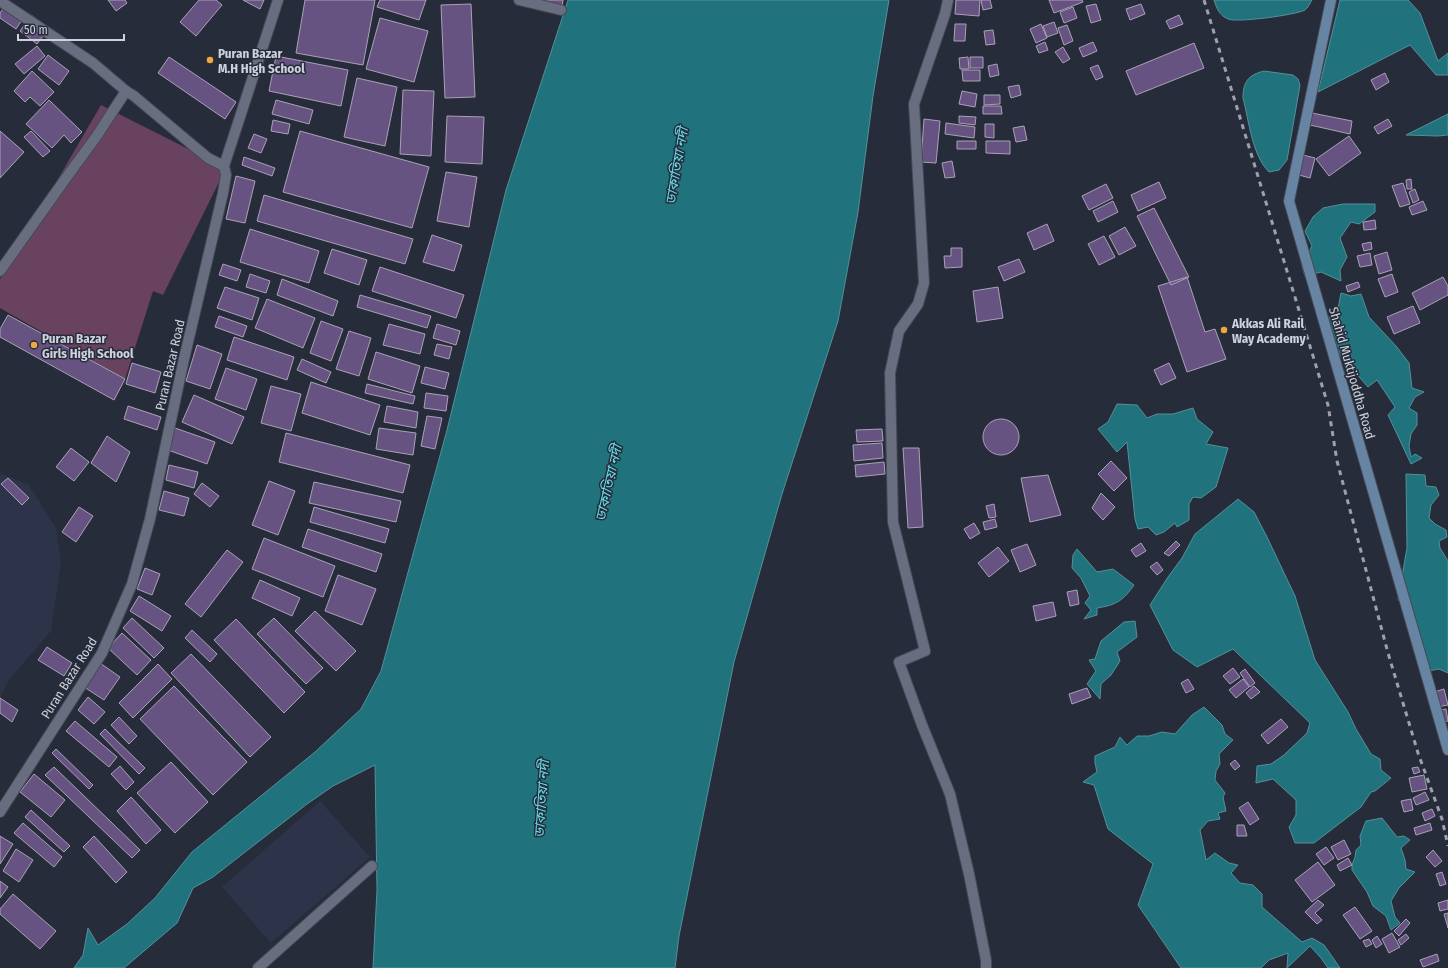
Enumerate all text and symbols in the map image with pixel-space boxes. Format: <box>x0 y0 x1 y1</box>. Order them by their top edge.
scale bar <box>18 16 124 42</box>
text: 50 m <box>24 23 48 37</box>
place label: Puran Bazar M.H High School <box>218 46 305 76</box>
marker: Puran Bazar M.H High School <box>205 55 215 65</box>
water label: ডাকাতিয়া নদী <box>662 123 693 206</box>
street label: Shahid Muktijoddha Road <box>1326 305 1378 441</box>
place label: Akkas Ali Rail Way Academy <box>1231 316 1306 346</box>
street label: Puran Bazar Road <box>152 318 188 412</box>
marker: Akkas Ali Rail Way Academy <box>1219 325 1229 335</box>
place label: Puran Bazar Girls High School <box>42 331 134 361</box>
marker: Puran Bazar Girls High School <box>29 340 39 350</box>
water label: ডাকাতিয়া নদী <box>592 440 627 523</box>
street label: Puran Bazar Road <box>38 635 100 721</box>
water label: ডাকাতিয়া নদী <box>531 756 553 838</box>

